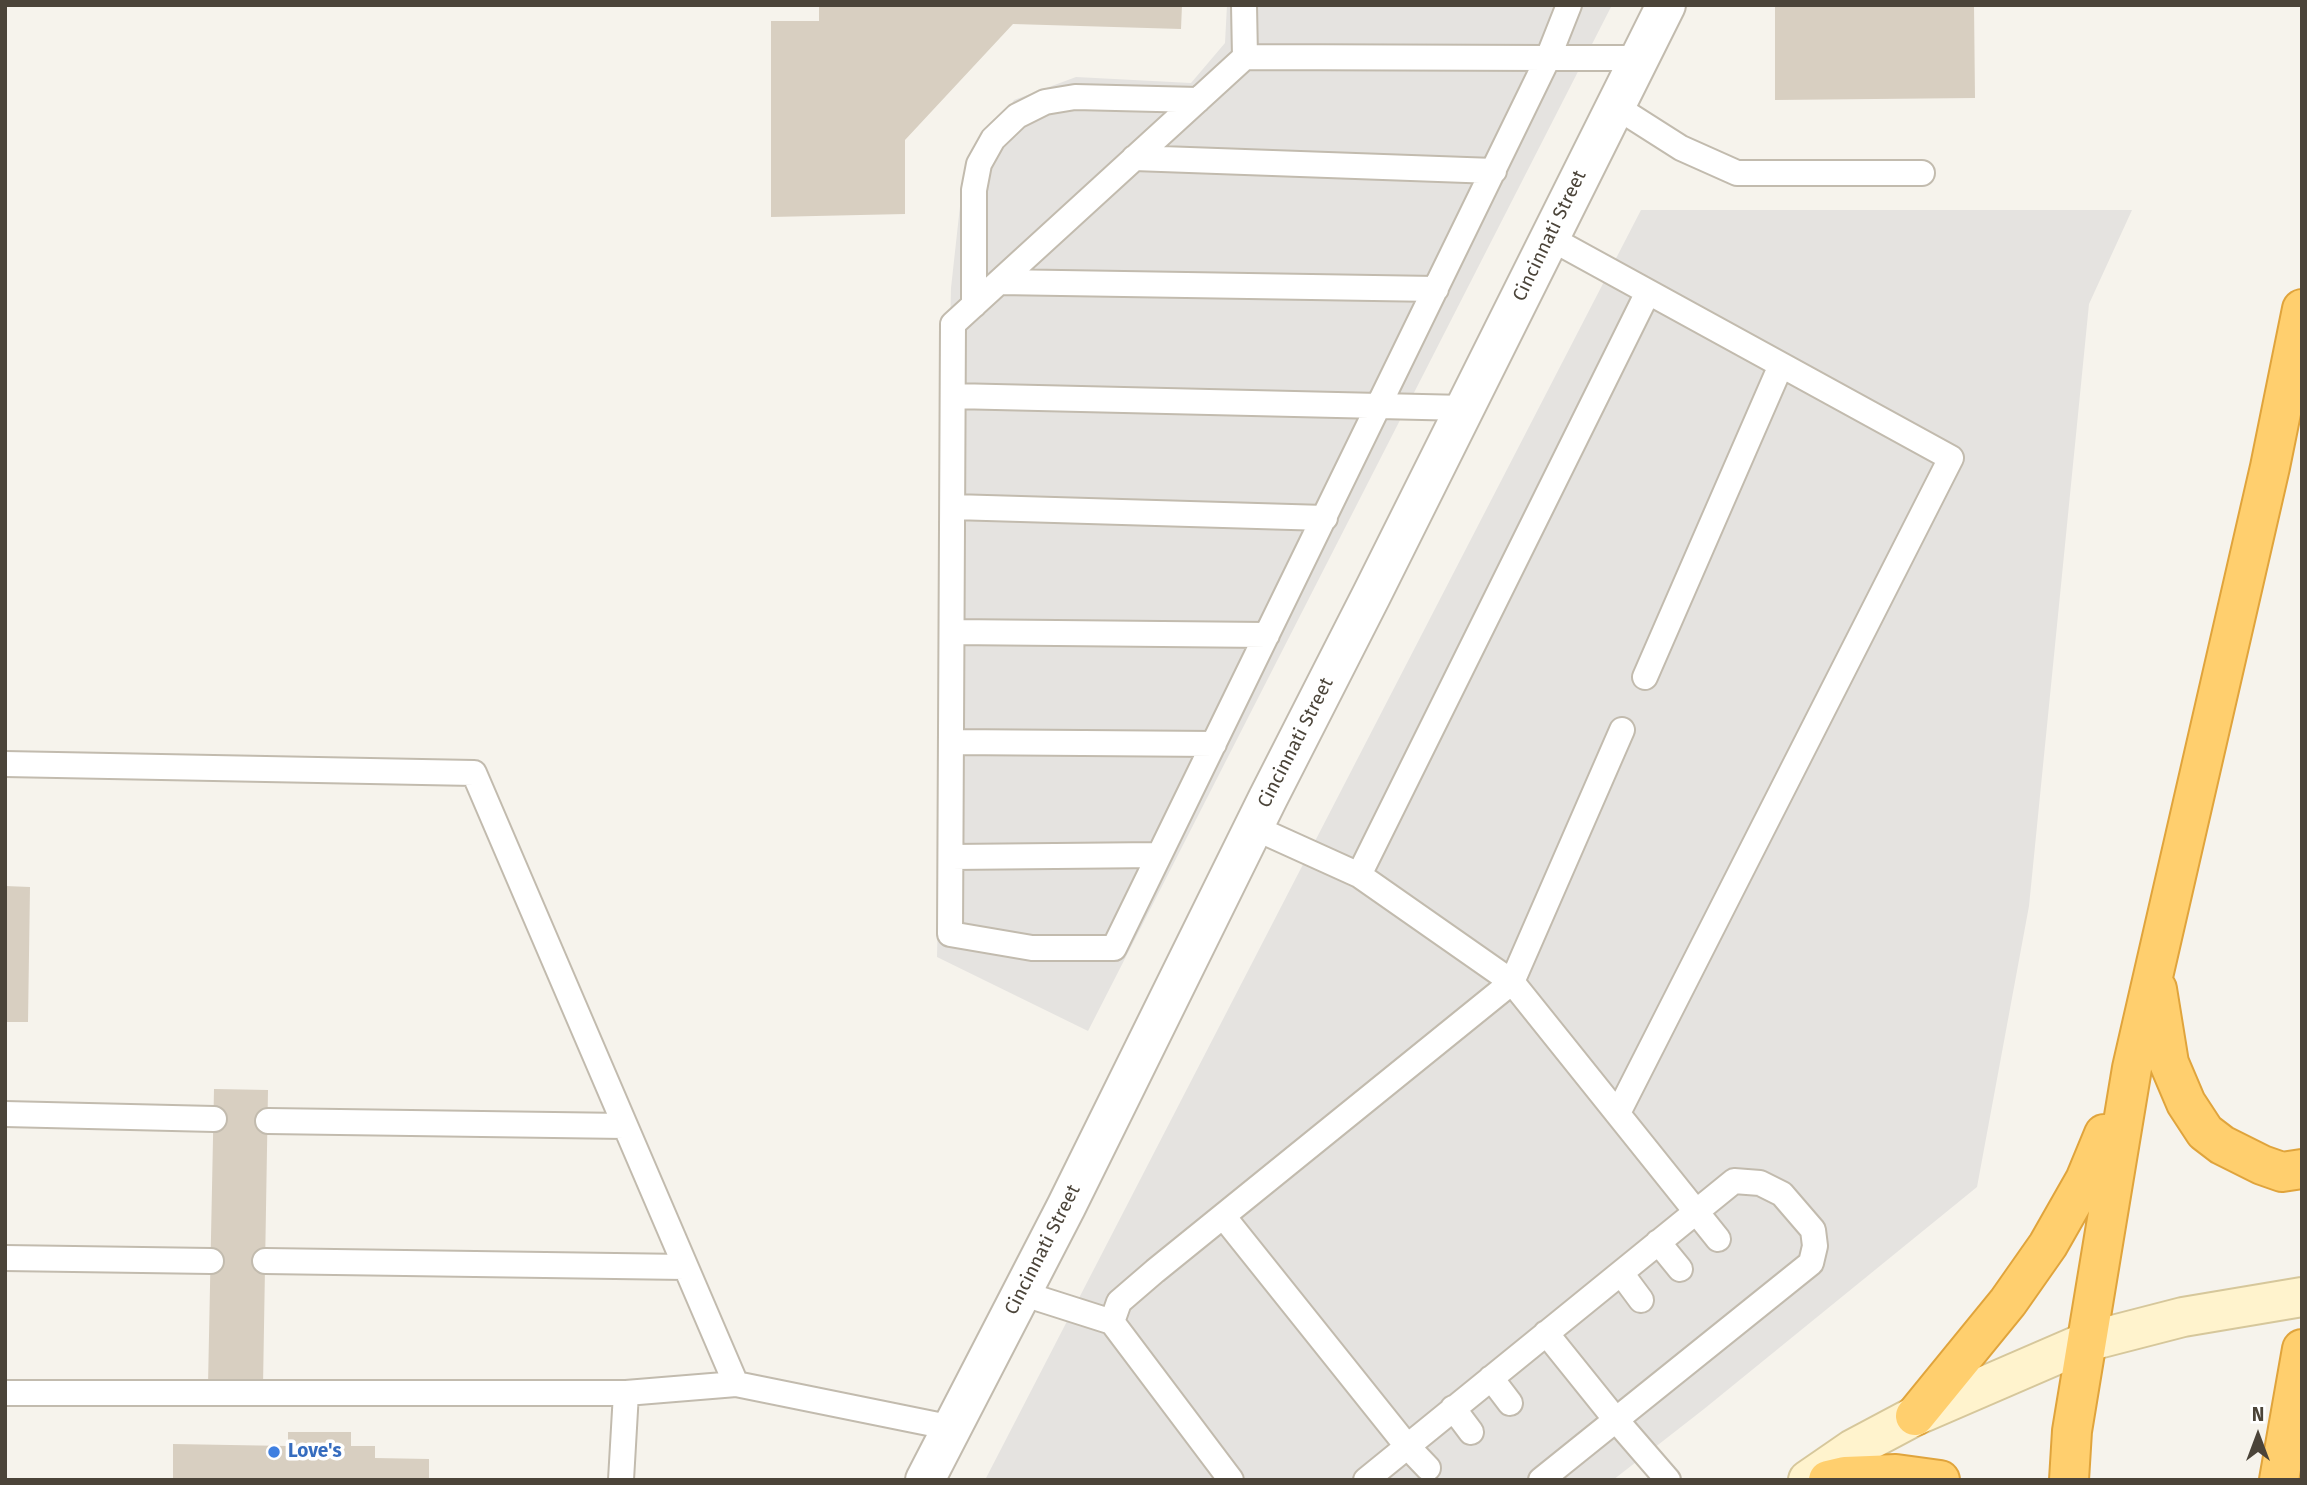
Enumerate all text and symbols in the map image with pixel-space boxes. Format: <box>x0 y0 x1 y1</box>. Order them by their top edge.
street label: Cincinnati Street <box>1508 167 1592 305</box>
street label: Cincinnati Street <box>1253 674 1339 812</box>
street label: Cincinnati Street <box>1000 1181 1086 1319</box>
north arrow <box>2223 1401 2293 1471</box>
text: N <box>2252 1403 2264 1426</box>
place label: Love's <box>288 1441 342 1463</box>
marker: Love's <box>266 1444 282 1460</box>

